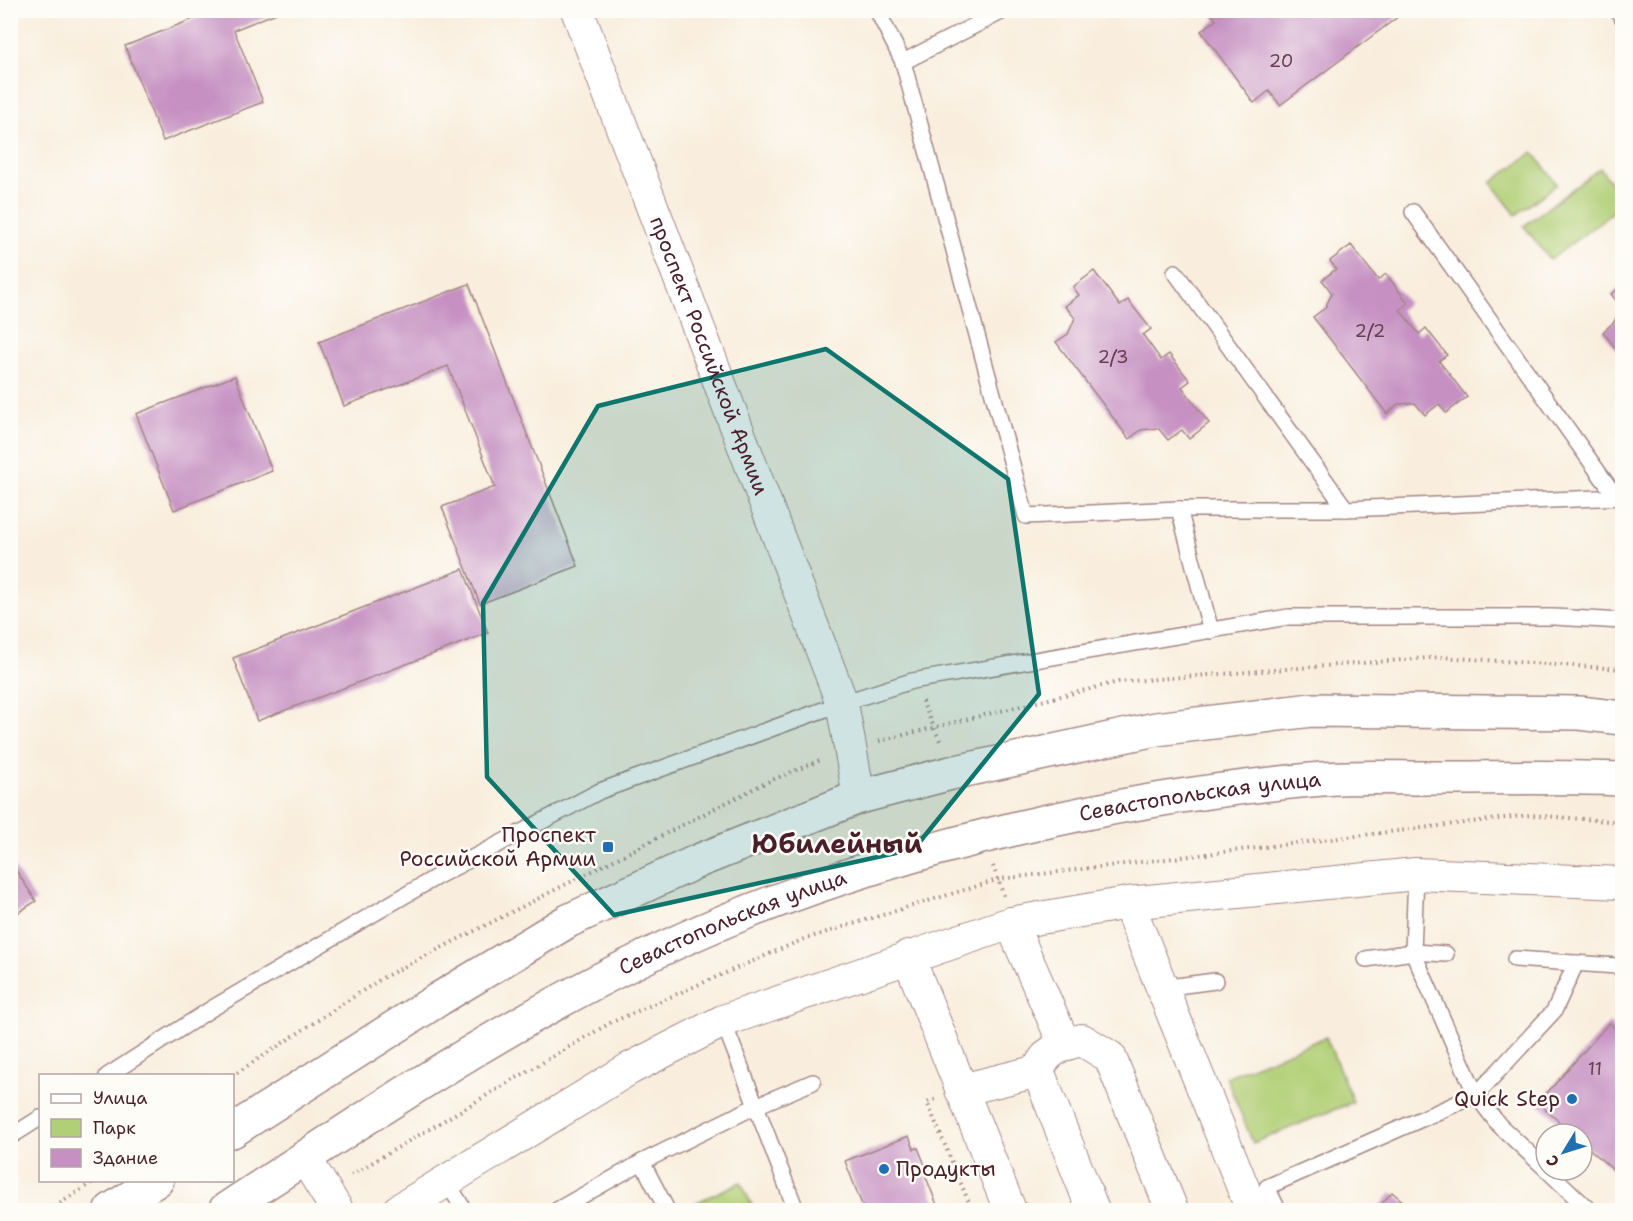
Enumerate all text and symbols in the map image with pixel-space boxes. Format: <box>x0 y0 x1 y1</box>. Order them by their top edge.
house number: 20 <box>1269 49 1293 73</box>
street label: проспект Российской Армии <box>643 212 775 499</box>
house number: 2/2 <box>1355 319 1385 343</box>
house number: 2/3 <box>1097 345 1129 369</box>
street label: Севастопольская улица <box>1076 765 1322 828</box>
place label: Проспект Российской Армии <box>399 821 596 873</box>
district label: Юбилейный <box>752 825 923 862</box>
marker: Проспект Российской Армии <box>601 840 615 854</box>
street label: Севастопольская улица <box>614 863 850 982</box>
house number: 11 <box>1588 1057 1602 1081</box>
legend <box>39 1074 234 1182</box>
place label: Quick Step <box>1454 1085 1560 1113</box>
text: Улица <box>93 1086 147 1110</box>
marker: Quick Step <box>1565 1092 1579 1106</box>
text: Парк <box>93 1116 136 1140</box>
north arrow <box>1534 1122 1594 1182</box>
text: Здание <box>93 1146 158 1170</box>
text: С <box>1541 1150 1564 1171</box>
place label: Продукты <box>896 1155 996 1183</box>
marker: Продукты <box>877 1162 891 1176</box>

